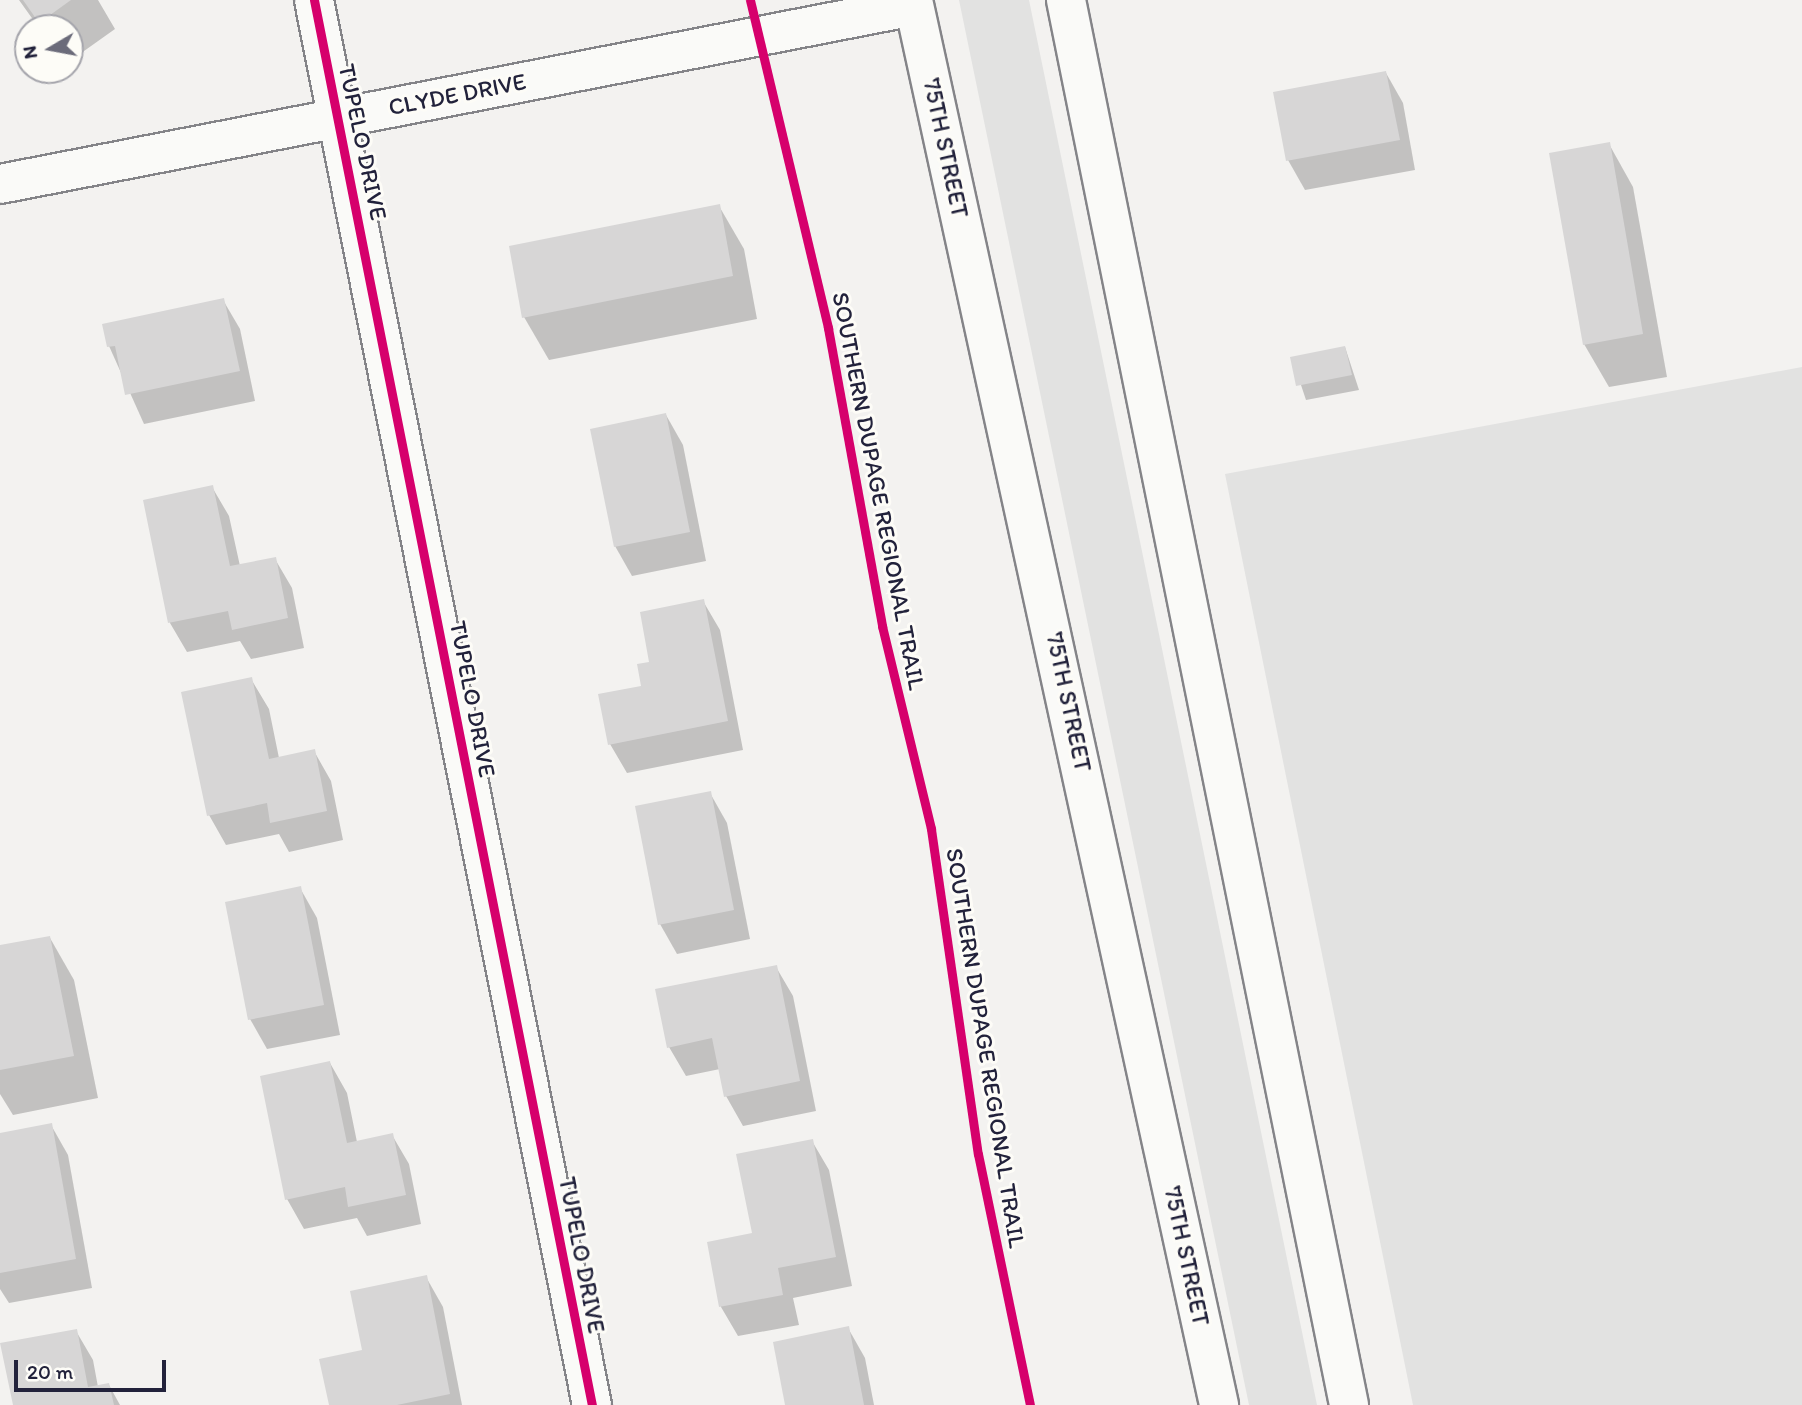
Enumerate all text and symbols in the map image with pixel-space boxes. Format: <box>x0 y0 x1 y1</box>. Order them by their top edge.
north arrow <box>14 14 84 84</box>
text: N <box>17 44 42 61</box>
street label: TUPELO DRIVE <box>332 61 394 223</box>
street label: CLYDE DRIVE <box>384 66 530 122</box>
street label: 75TH STREET <box>917 76 975 220</box>
street label: SOUTHERN DUPAGE REGIONAL TRAIL <box>827 291 931 691</box>
street label: TUPELO DRIVE <box>444 618 502 780</box>
street label: 75TH STREET <box>1040 630 1098 774</box>
street label: SOUTHERN DUPAGE REGIONAL TRAIL <box>940 848 1032 1248</box>
street label: TUPELO DRIVE <box>553 1174 611 1336</box>
street label: 75TH STREET <box>1158 1184 1216 1328</box>
scale bar <box>18 1346 170 1390</box>
text: 20 m <box>27 1359 73 1384</box>

